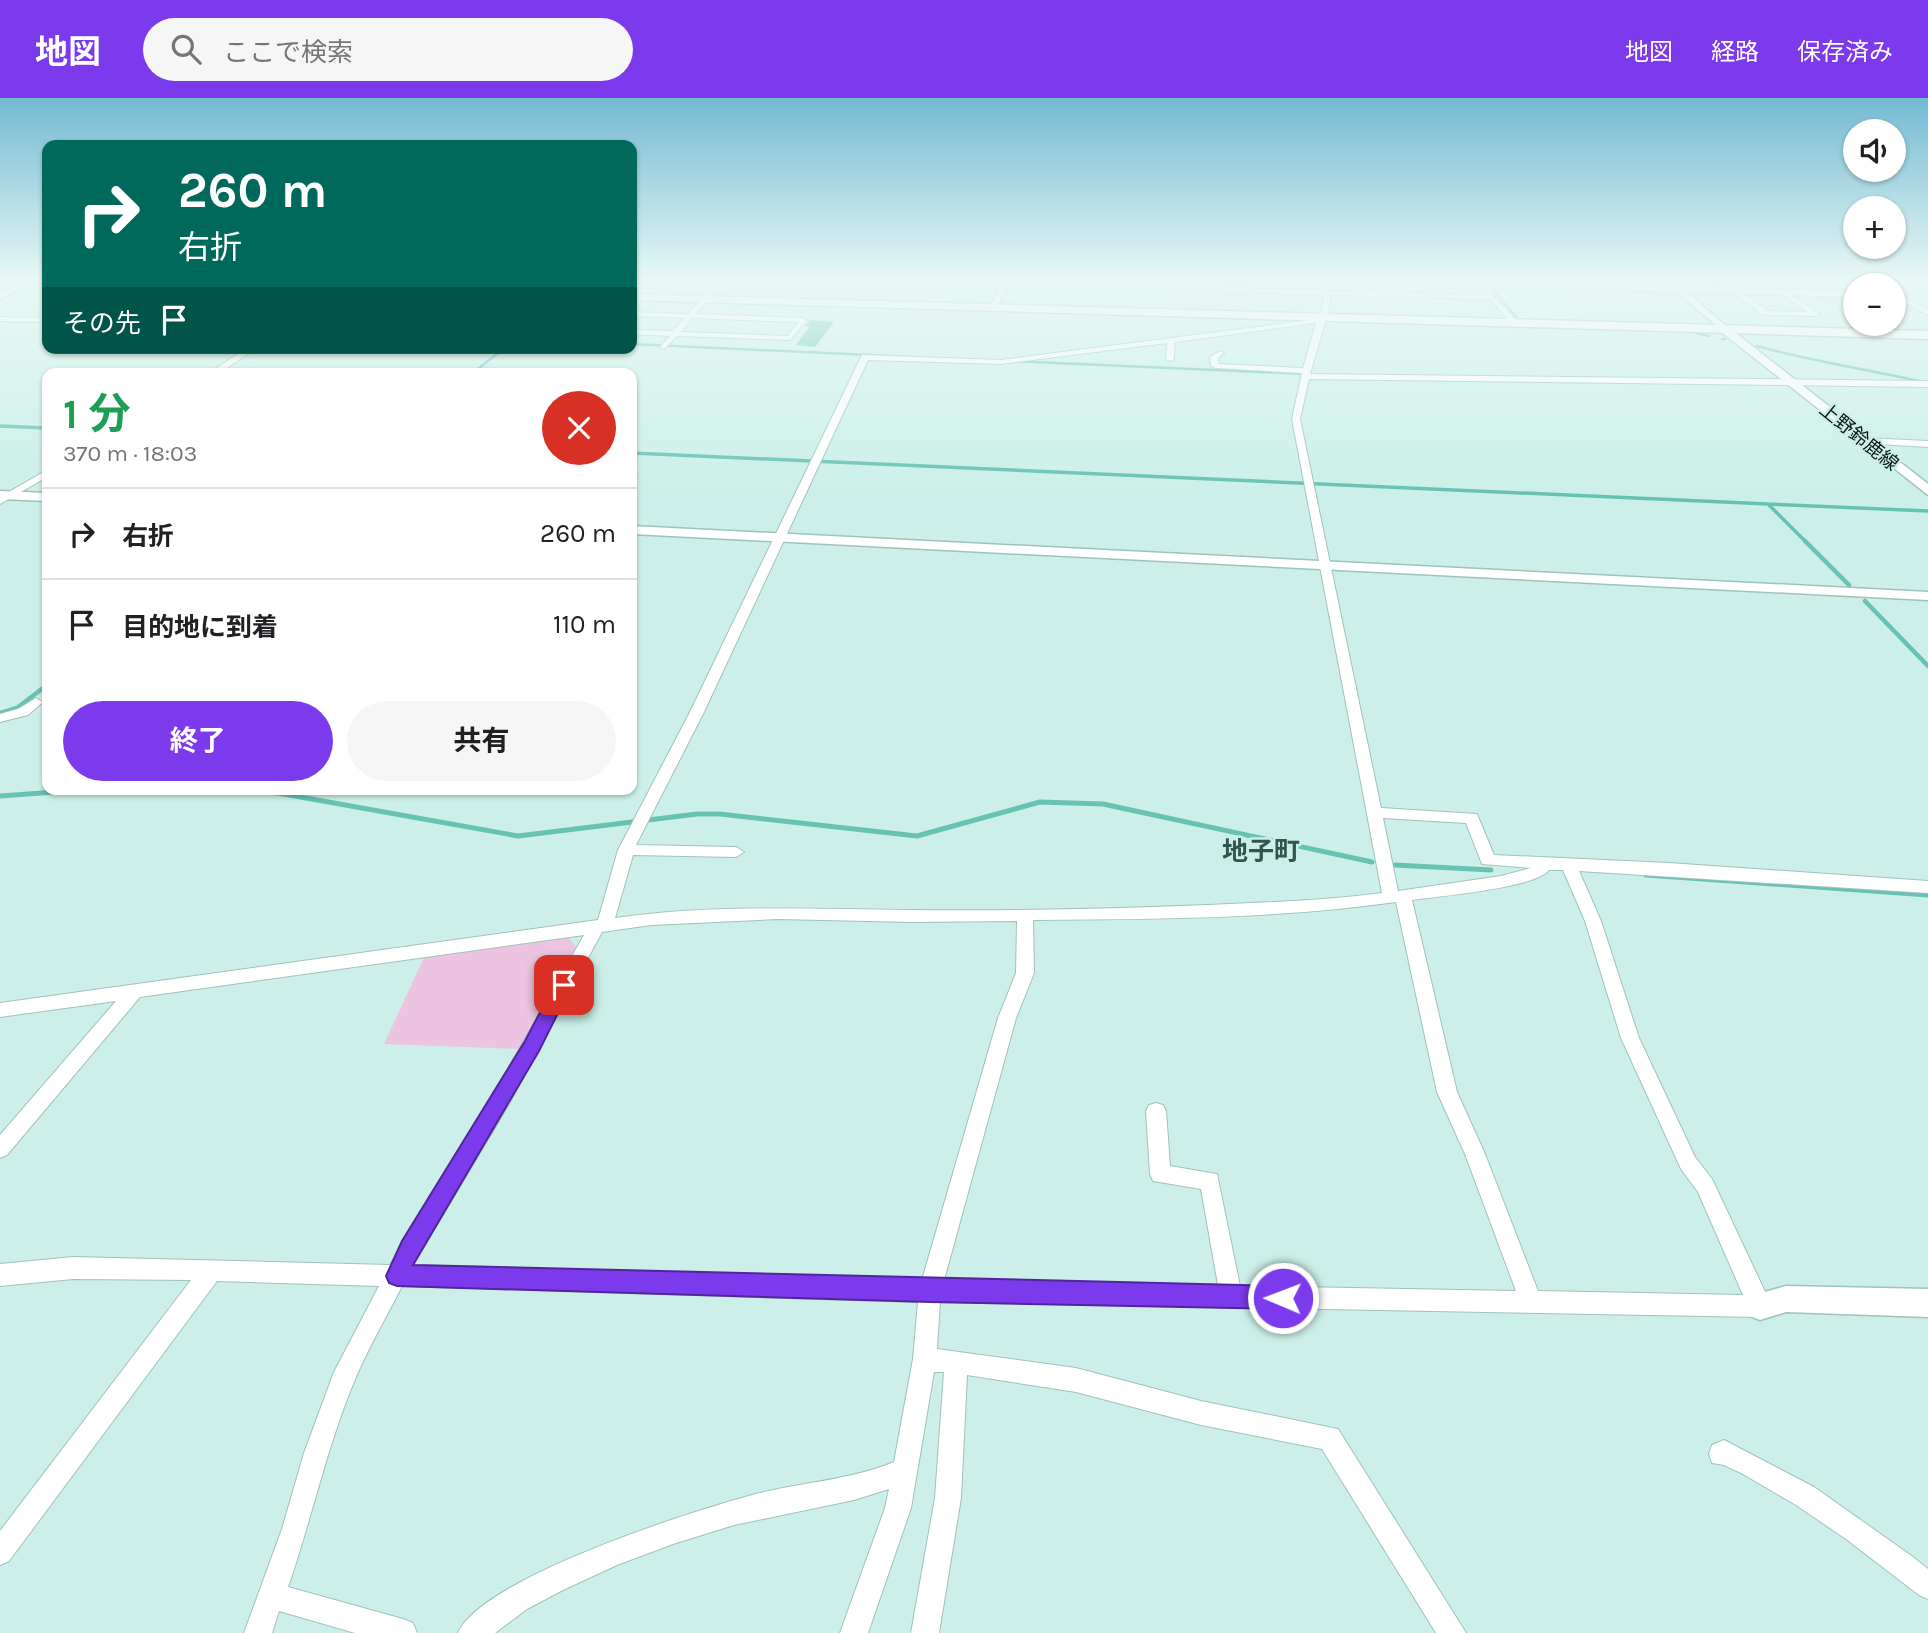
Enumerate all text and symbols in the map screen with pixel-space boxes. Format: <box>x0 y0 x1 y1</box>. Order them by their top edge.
search box <box>143 18 633 81</box>
icon: search <box>167 30 205 68</box>
text: 地図 <box>35 33 101 71</box>
text: ここで検索 <box>223 37 353 68</box>
text: 地図 <box>1625 38 1673 66</box>
text: 経路 <box>1711 38 1759 66</box>
text: 保存済み <box>1797 38 1893 66</box>
map controls <box>1843 119 1906 336</box>
button: sound <box>1843 119 1906 182</box>
text: 260 m <box>178 162 327 219</box>
icon: right <box>63 168 154 259</box>
button: + <box>1843 196 1906 259</box>
text: 右折 <box>178 229 242 266</box>
button: − <box>1843 273 1906 336</box>
icon: arrive <box>155 301 193 339</box>
text: その先 <box>63 308 141 339</box>
text: 1 分 <box>63 389 131 439</box>
button: close <box>542 391 616 465</box>
street label: 上野鈴鹿線 <box>1815 399 1903 475</box>
text: 370 m · 18:03 <box>63 440 197 467</box>
icon: right <box>63 515 101 553</box>
text: 260 m <box>540 518 616 549</box>
text: 右折 <box>122 521 174 552</box>
icon: arrive <box>63 606 101 644</box>
text: 110 m <box>553 609 616 640</box>
text: 目的地に到着 <box>122 612 278 643</box>
button: 終了 <box>63 701 333 781</box>
button: 共有 <box>347 701 616 781</box>
district label: 地子町 <box>1222 836 1300 867</box>
pin <box>534 955 594 1015</box>
icon: arrive <box>545 966 583 1004</box>
position arrow <box>1246 1261 1320 1335</box>

